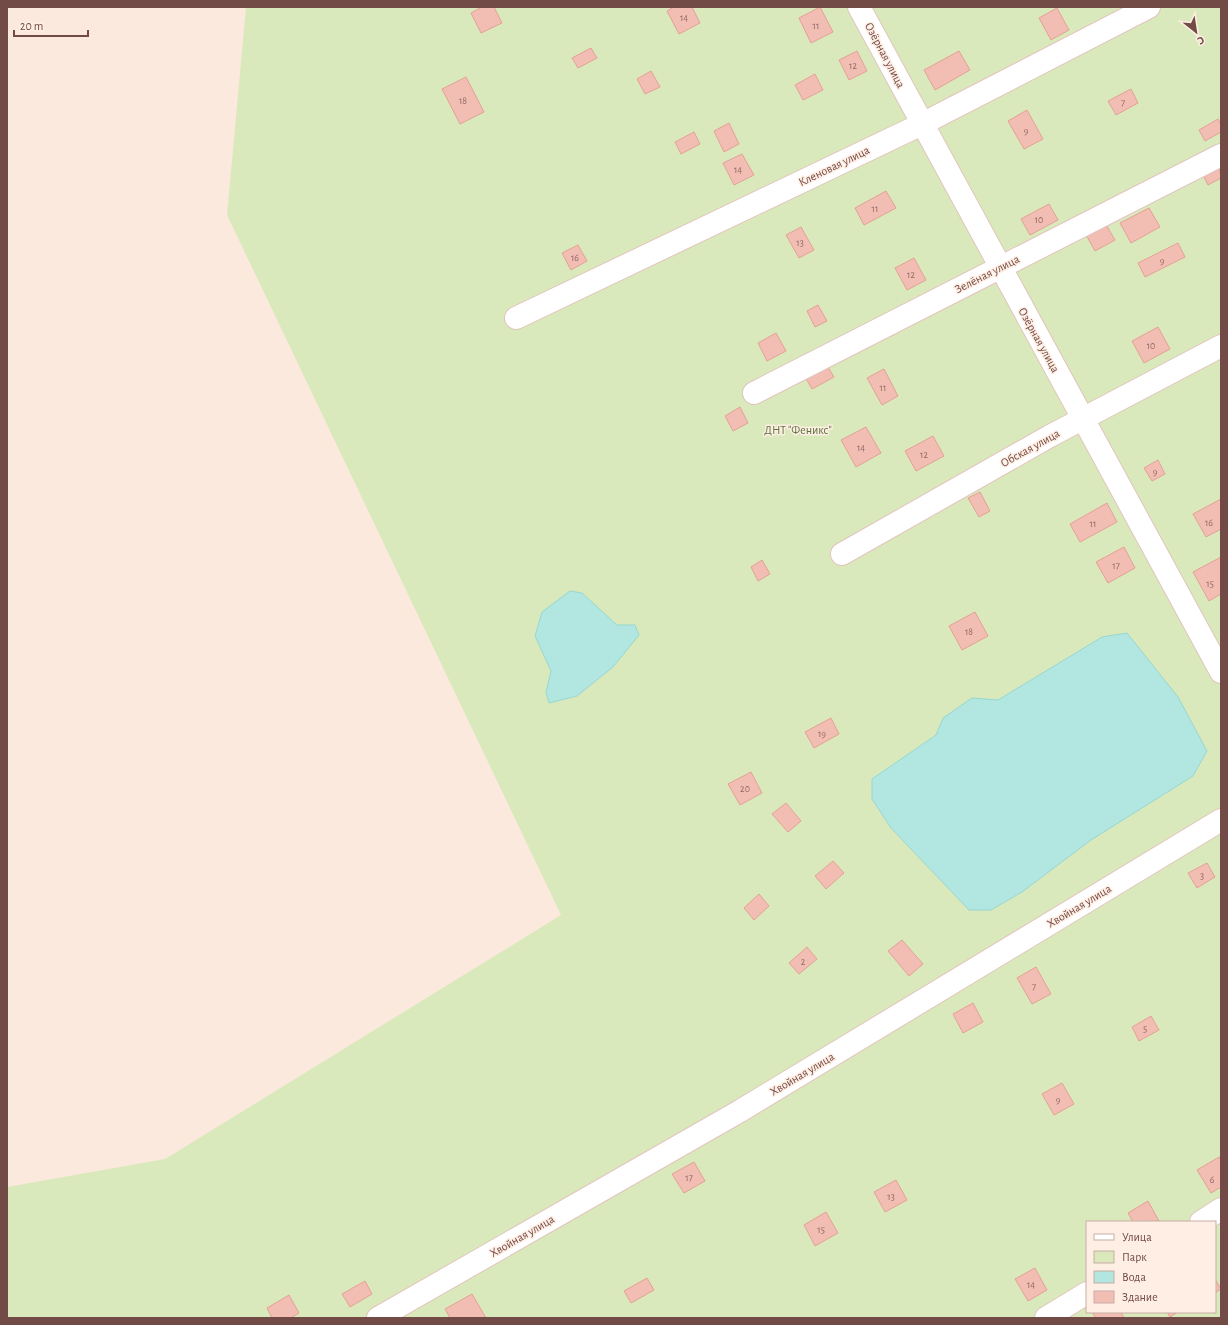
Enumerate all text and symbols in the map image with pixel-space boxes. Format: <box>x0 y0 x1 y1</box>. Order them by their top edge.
scale bar <box>14 12 88 38</box>
north arrow <box>1176 12 1216 52</box>
house number: 14 <box>680 13 688 23</box>
text: 20 m <box>20 20 43 32</box>
street label: Озёрная улица <box>862 20 908 91</box>
house number: 11 <box>813 21 819 31</box>
text: С <box>1195 34 1206 47</box>
house number: 12 <box>849 61 857 71</box>
house number: 18 <box>459 96 467 106</box>
house number: 7 <box>1121 98 1125 108</box>
house number: 9 <box>1024 126 1029 136</box>
street label: Кленовая улица <box>797 143 872 189</box>
house number: 14 <box>734 165 742 175</box>
house number: 11 <box>872 204 878 214</box>
house number: 10 <box>1035 215 1043 225</box>
house number: 13 <box>796 238 804 248</box>
street label: Зелёная улица <box>953 252 1022 296</box>
house number: 16 <box>571 253 579 263</box>
house number: 9 <box>1160 256 1165 266</box>
house number: 12 <box>907 270 915 280</box>
street label: Озёрная улица <box>1015 305 1062 375</box>
house number: 10 <box>1147 341 1155 351</box>
house number: 11 <box>880 383 886 393</box>
park label: ДНТ "Феникс" <box>764 424 832 436</box>
street label: Обская улица <box>998 427 1063 470</box>
house number: 14 <box>857 443 865 453</box>
house number: 12 <box>920 450 928 460</box>
house number: 9 <box>1153 467 1158 477</box>
house number: 16 <box>1205 518 1213 528</box>
house number: 11 <box>1090 519 1096 529</box>
house number: 17 <box>1112 561 1120 571</box>
house number: 15 <box>1206 579 1214 589</box>
house number: 18 <box>965 627 973 637</box>
house number: 19 <box>818 729 826 739</box>
house number: 20 <box>740 784 750 794</box>
house number: 3 <box>1200 871 1204 881</box>
street label: Хвойная улица <box>1045 882 1114 931</box>
house number: 2 <box>801 957 806 967</box>
house number: 7 <box>1032 982 1036 992</box>
house number: 5 <box>1143 1024 1147 1034</box>
street label: Хвойная улица <box>768 1050 837 1099</box>
house number: 9 <box>1056 1095 1061 1105</box>
house number: 17 <box>685 1173 693 1183</box>
house number: 6 <box>1210 1175 1215 1185</box>
house number: 13 <box>887 1192 895 1202</box>
street label: Хвойная улица <box>488 1212 557 1260</box>
legend <box>1086 1221 1216 1313</box>
house number: 15 <box>817 1225 825 1235</box>
text: Улица <box>1122 1231 1152 1243</box>
text: Парк <box>1122 1251 1147 1263</box>
text: Вода <box>1122 1271 1146 1283</box>
house number: 14 <box>1027 1280 1035 1290</box>
text: Здание <box>1122 1291 1158 1303</box>

